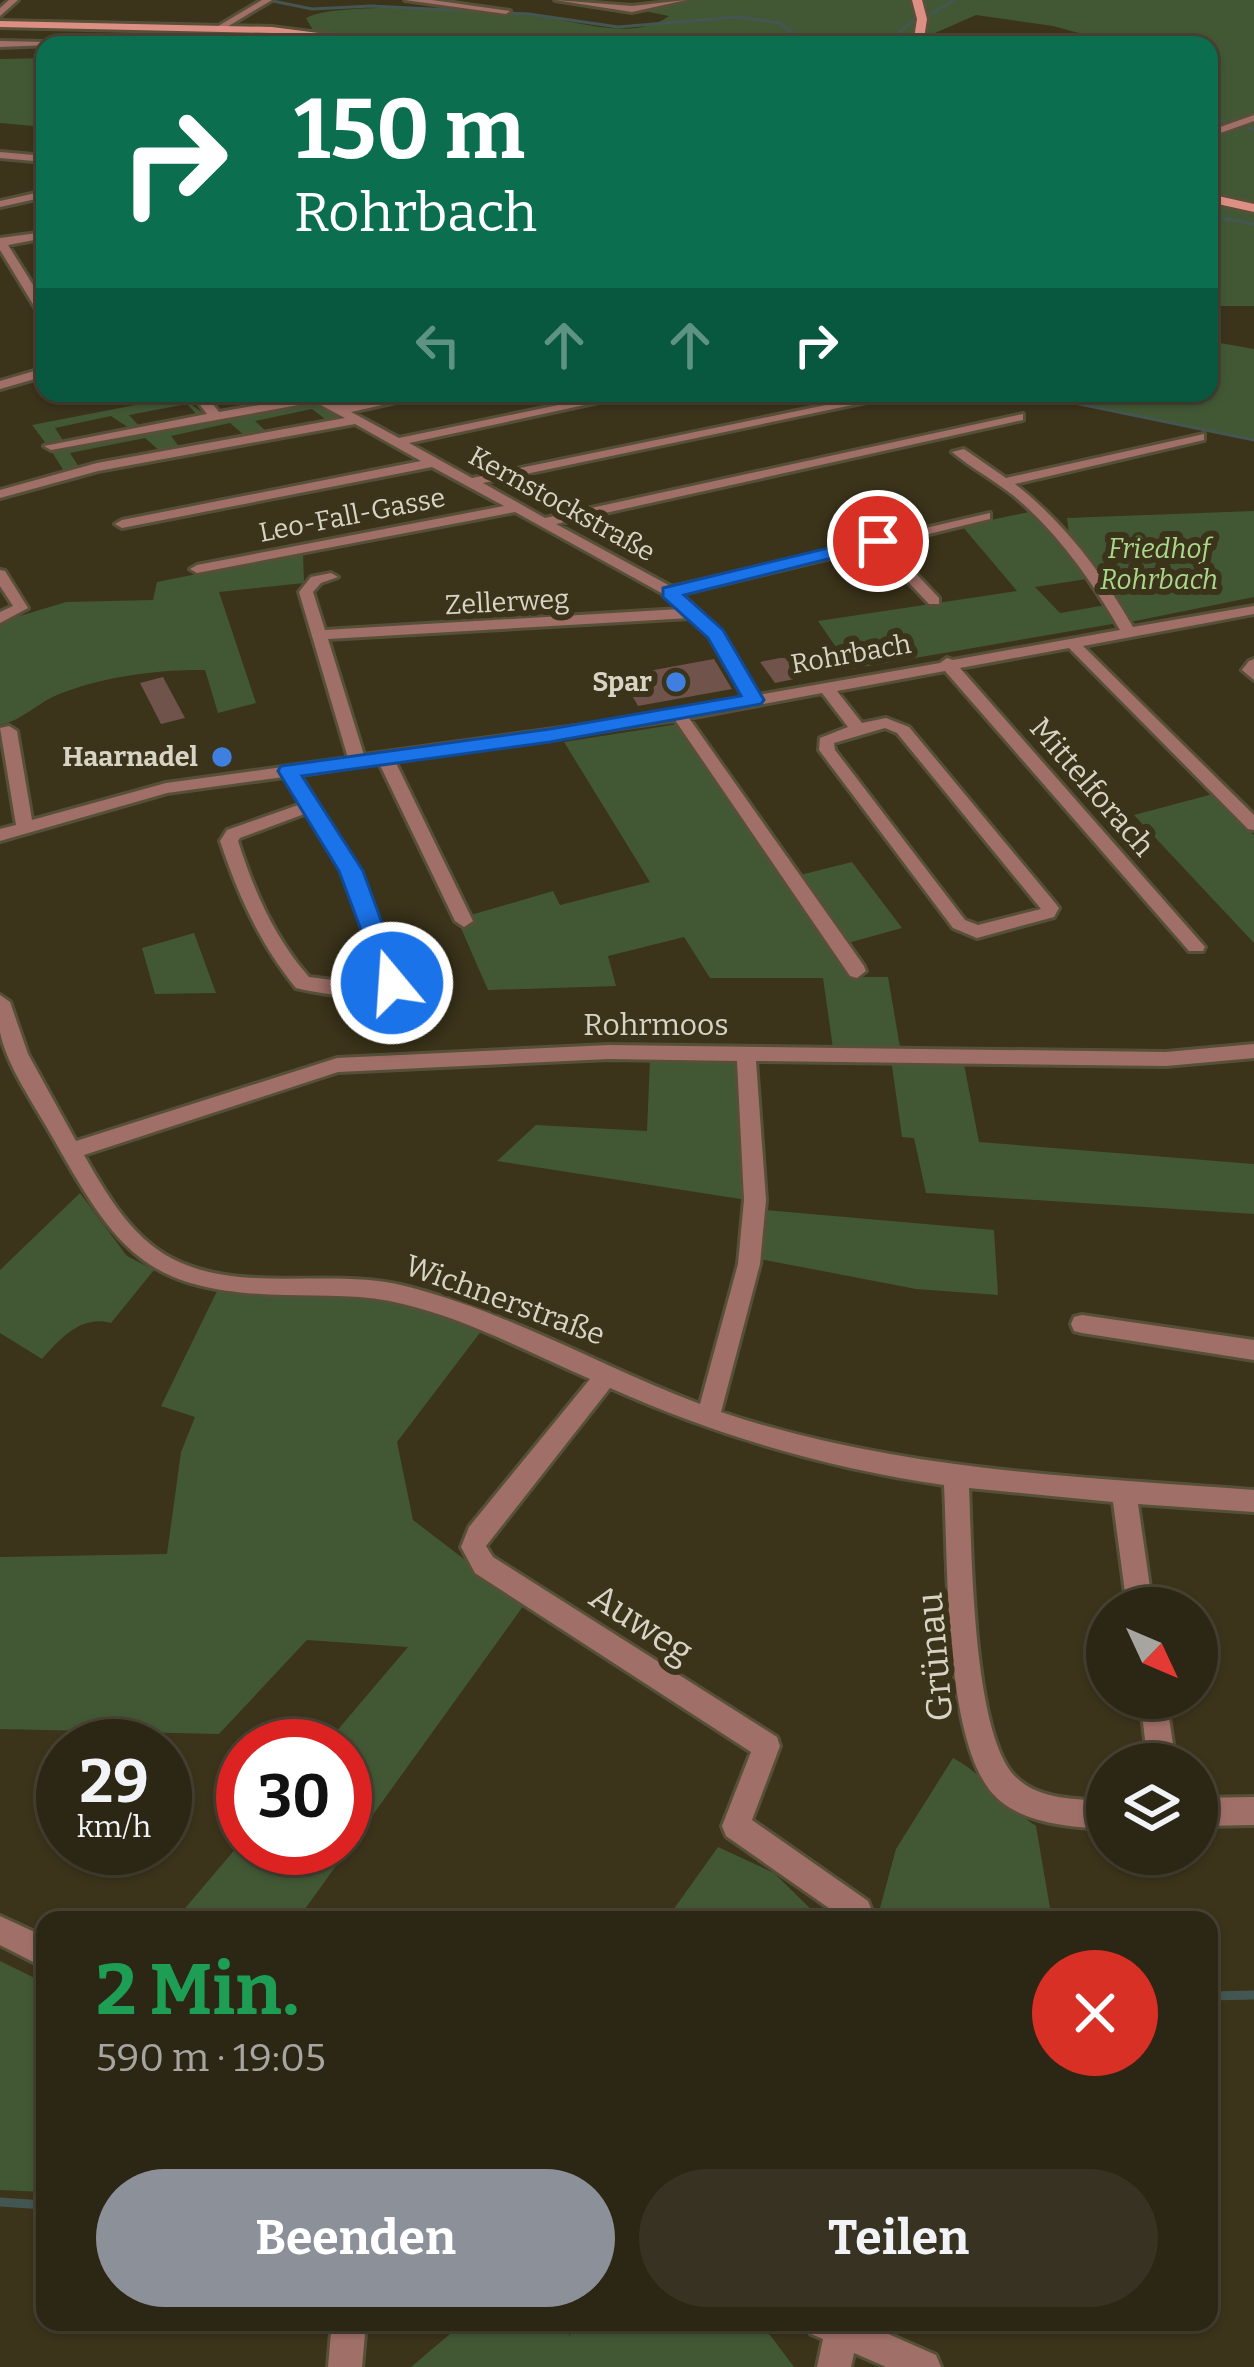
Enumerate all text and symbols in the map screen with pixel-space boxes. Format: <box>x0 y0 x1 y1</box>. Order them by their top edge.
text: 150 m <box>294 79 525 180</box>
icon: right <box>96 84 252 240</box>
text: Rohrbach <box>294 181 537 245</box>
icon: left <box>405 312 471 378</box>
icon: ahead <box>531 312 597 378</box>
icon: ahead <box>657 312 723 378</box>
icon: right <box>783 312 849 378</box>
street label: Kernstockstraße <box>463 440 661 568</box>
street label: Leo-Fall-Gasse <box>256 481 448 549</box>
pin <box>827 490 929 592</box>
icon: arrive <box>845 508 911 574</box>
park label: Friedhof Rohrbach <box>1100 533 1218 596</box>
street label: Zellerweg <box>444 583 570 621</box>
street label: Rohrbach <box>788 628 914 680</box>
place label: Spar <box>592 666 652 698</box>
marker: Spar <box>663 669 689 695</box>
street label: Mittelforach <box>1022 710 1162 864</box>
place label: Haarnadel <box>62 741 198 773</box>
marker: Haarnadel <box>209 744 235 770</box>
position arrow <box>329 920 455 1046</box>
street label: Rohrmoos <box>583 1007 729 1043</box>
street label: Wichnerstraße <box>400 1247 610 1353</box>
street label: Auweg <box>582 1574 701 1673</box>
north arrow <box>1086 1587 1218 1719</box>
map controls <box>1086 1587 1218 1875</box>
street label: Grünau <box>907 1591 963 1723</box>
speed limit sign: 30 <box>216 1719 372 1875</box>
button: layers <box>1086 1743 1218 1875</box>
text: 29 <box>79 1746 149 1818</box>
text: km/h <box>77 1809 151 1845</box>
text: 2 Min. <box>96 1947 299 2033</box>
button: close <box>1032 1950 1158 2076</box>
text: 590 m · 19:05 <box>96 2035 326 2081</box>
button: Beenden <box>96 2169 615 2307</box>
button: Teilen <box>639 2169 1158 2307</box>

